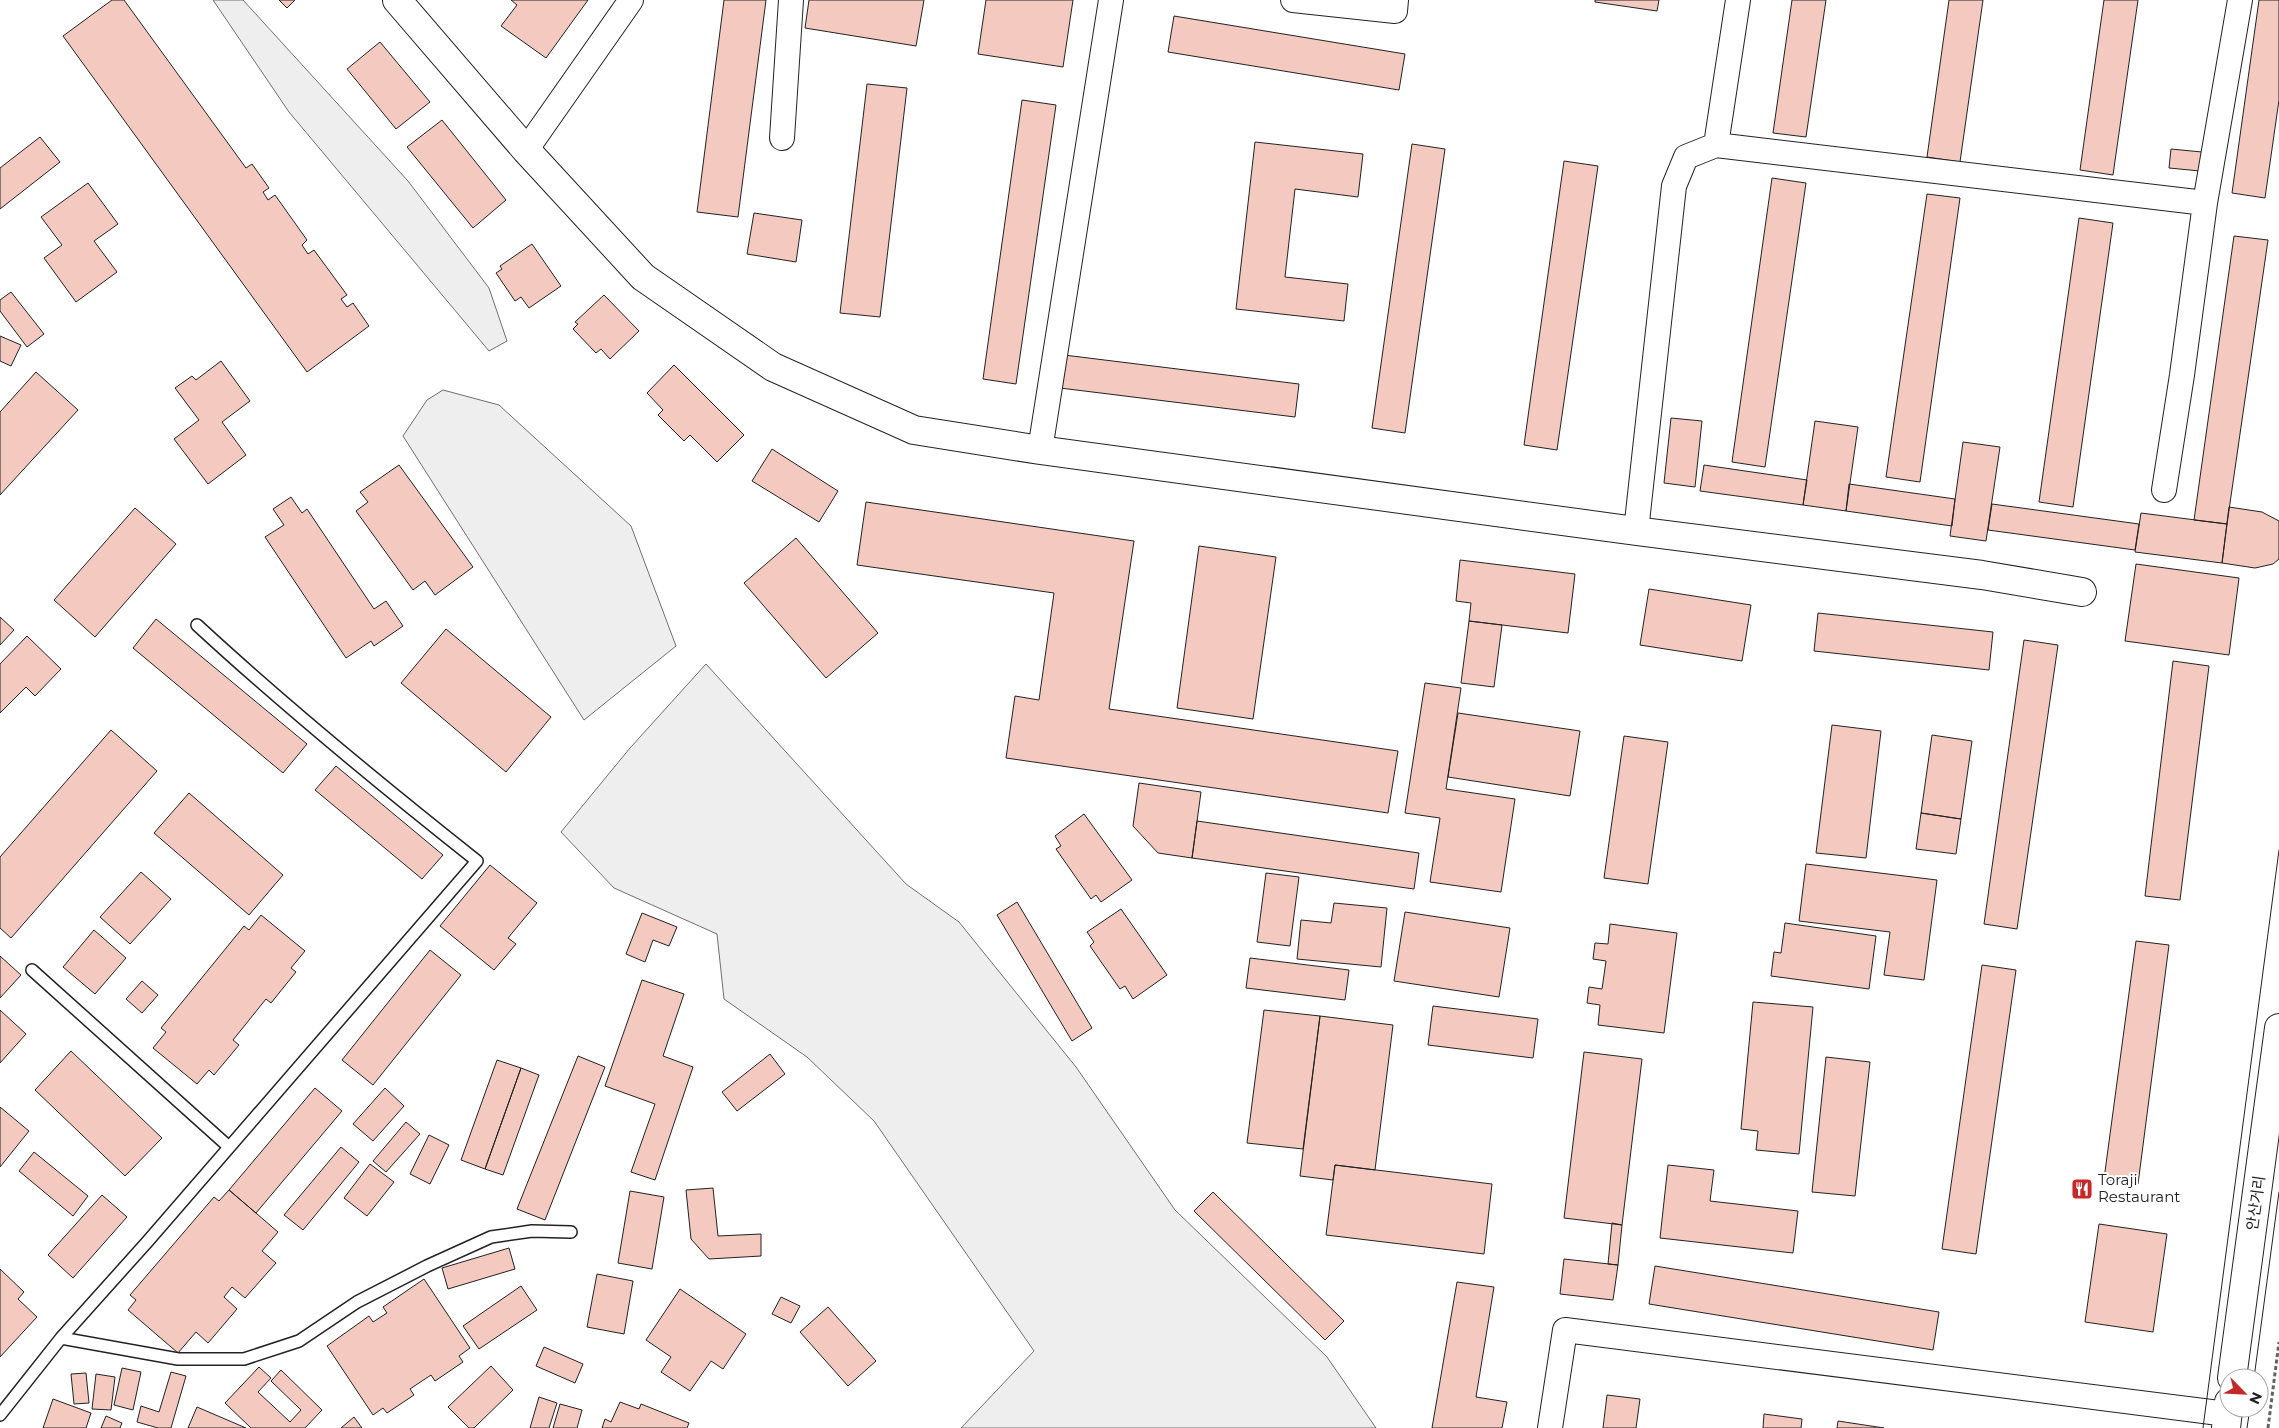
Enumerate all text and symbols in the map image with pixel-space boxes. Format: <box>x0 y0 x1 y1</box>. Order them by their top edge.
place label: Toraji Restaurant <box>2098 1170 2180 1206</box>
street label: 안산거리 <box>2242 1174 2269 1232</box>
restaurant icon: Toraji Restaurant <box>2070 1177 2094 1201</box>
north arrow <box>2219 1368 2269 1418</box>
text: N <box>2245 1389 2266 1407</box>

